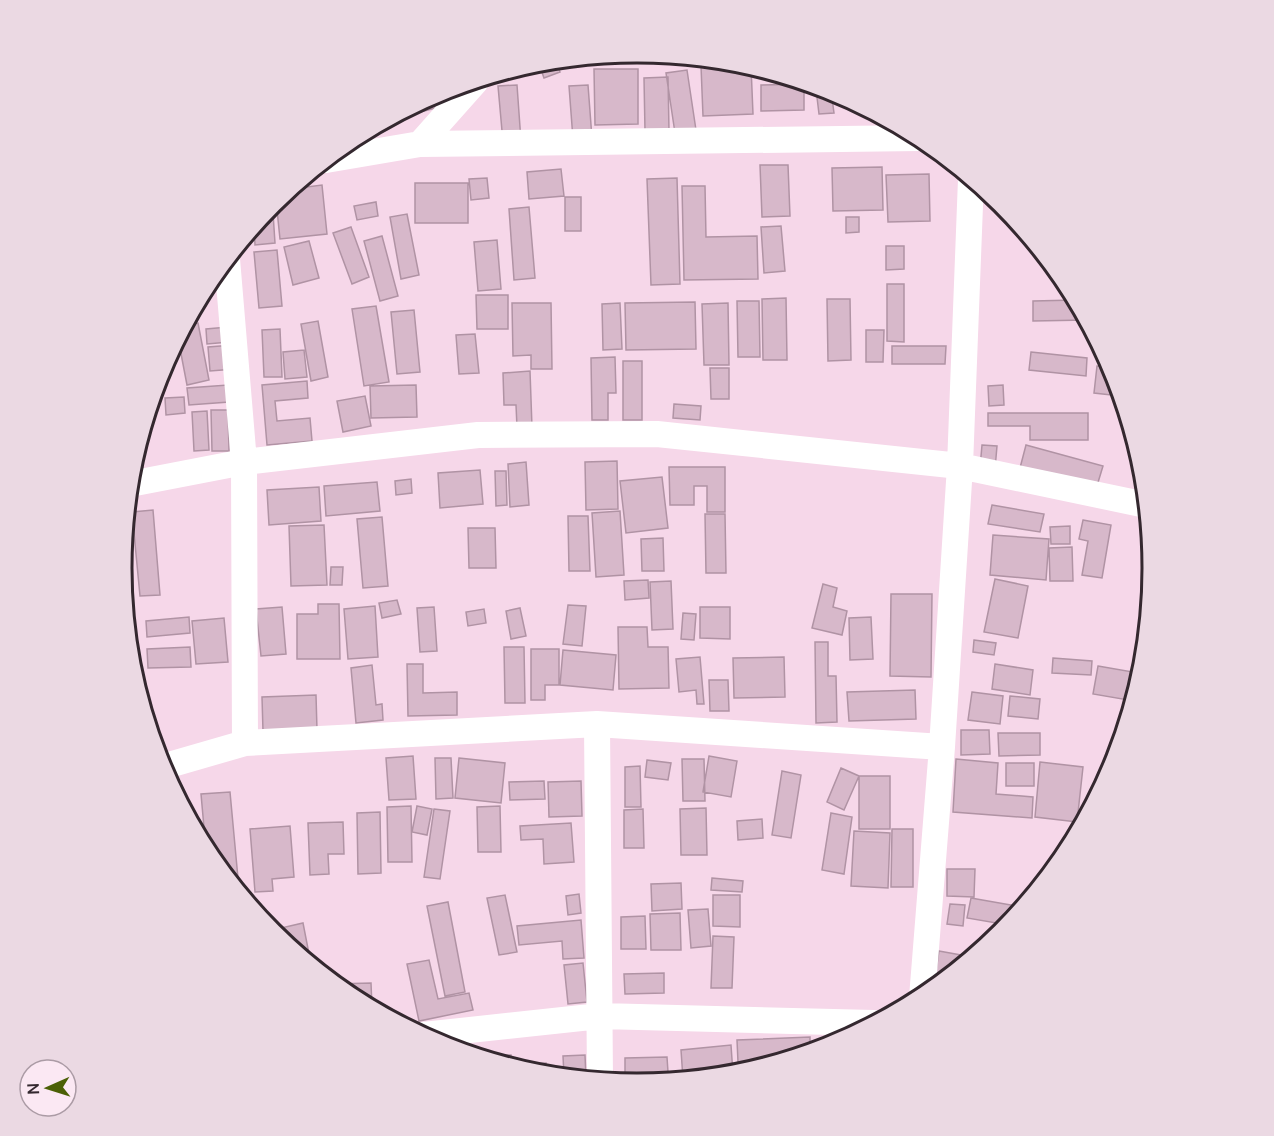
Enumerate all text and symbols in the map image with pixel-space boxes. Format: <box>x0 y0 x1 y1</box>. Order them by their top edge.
north arrow <box>18 1058 78 1118</box>
text: N <box>22 1082 44 1095</box>

